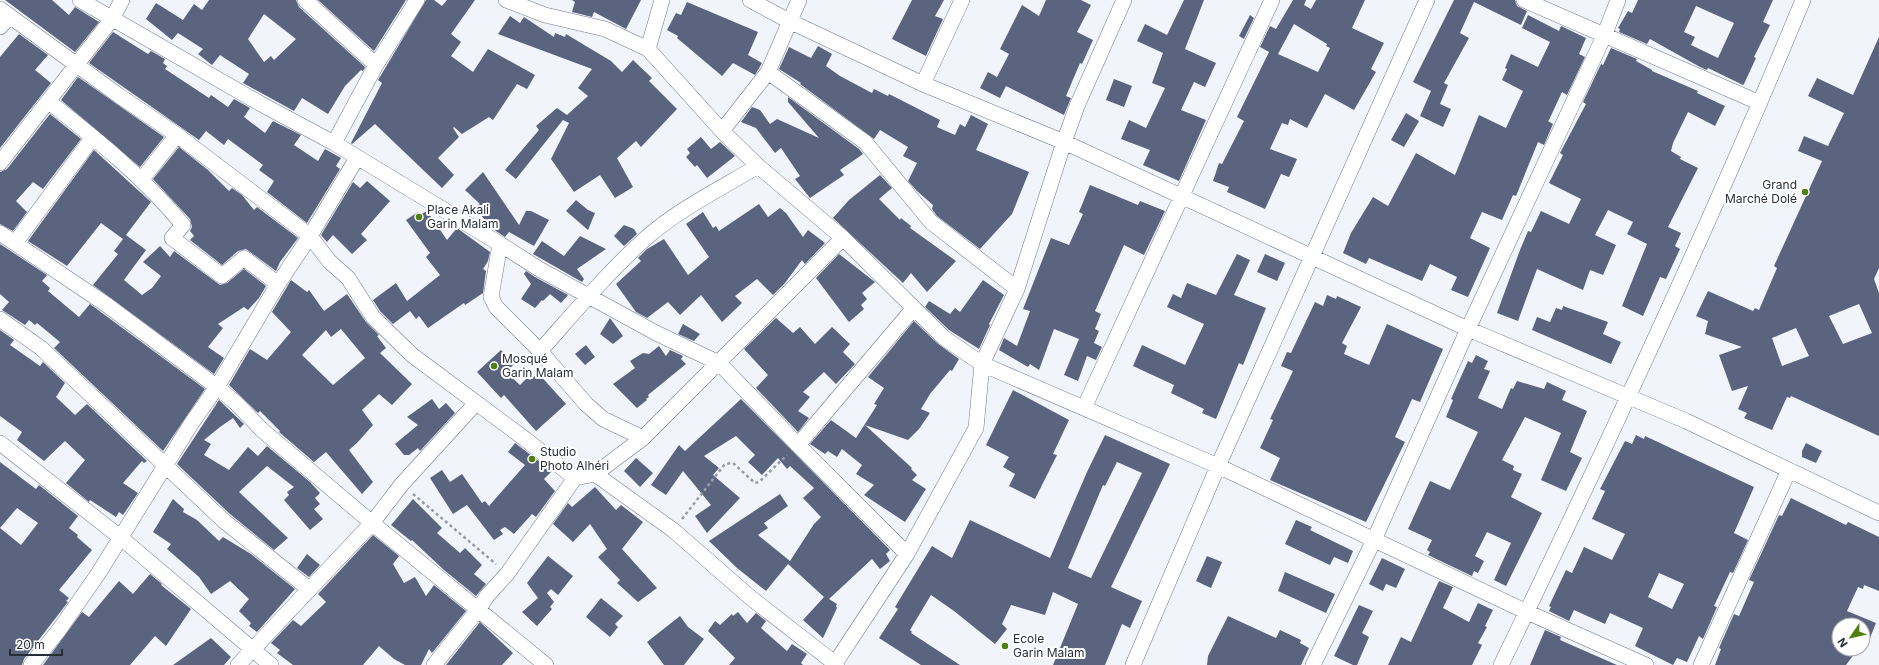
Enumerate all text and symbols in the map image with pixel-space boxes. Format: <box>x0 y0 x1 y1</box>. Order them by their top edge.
place label: Grand Marché Dolé <box>1725 177 1797 206</box>
marker: Grand Marché Dolé <box>1800 187 1810 197</box>
place label: Place Akali Garin Malam <box>427 202 499 231</box>
marker: Place Akali Garin Malam <box>414 212 424 222</box>
place label: Mosqué Garin Malam <box>502 351 574 380</box>
marker: Mosqué Garin Malam <box>489 361 499 371</box>
place label: Studio Photo Alhéri <box>540 444 609 473</box>
marker: Studio Photo Alhéri <box>527 454 537 464</box>
north arrow <box>1831 617 1871 657</box>
scale bar <box>10 631 62 657</box>
place label: Ecole Garin Malam <box>1013 631 1085 660</box>
text: N <box>1835 635 1851 650</box>
text: 20 m <box>16 637 45 652</box>
marker: Ecole Garin Malam <box>1000 641 1010 651</box>

